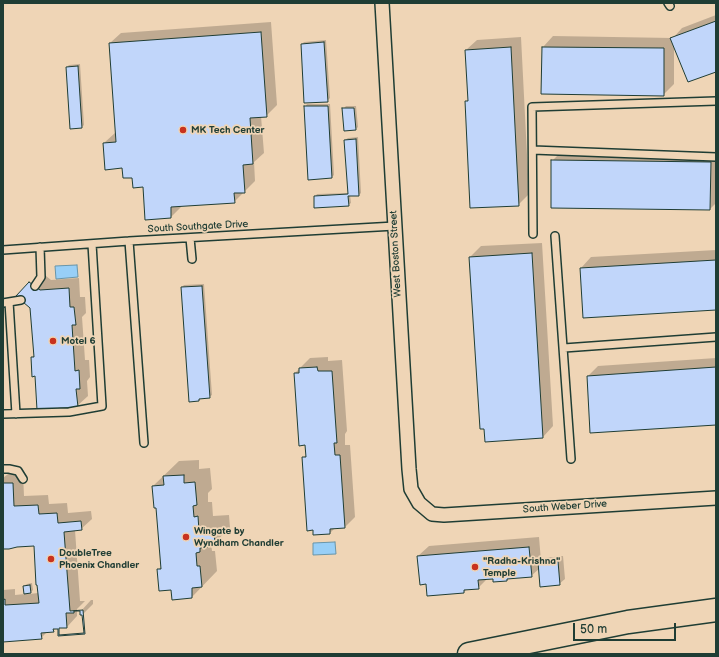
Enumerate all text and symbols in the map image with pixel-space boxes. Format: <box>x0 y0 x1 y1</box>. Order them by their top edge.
place label: MK Tech Center <box>191 124 264 136</box>
marker: MK Tech Center <box>178 125 188 135</box>
street label: West Boston Street <box>388 210 404 298</box>
street label: South Southgate Drive <box>147 218 249 236</box>
place label: Motel 6 <box>61 335 96 347</box>
marker: Motel 6 <box>48 336 58 346</box>
street label: South Weber Drive <box>523 498 607 516</box>
place label: Wingate by Wyndham Chandler <box>194 525 284 548</box>
marker: Wingate by Wyndham Chandler <box>181 532 191 542</box>
place label: DoubleTree Phoenix Chandler <box>59 547 139 570</box>
marker: DoubleTree Phoenix Chandler <box>46 554 56 564</box>
place label: "Radha-Krishna" Temple <box>483 555 560 578</box>
marker: "Radha-Krishna" Temple <box>470 562 480 572</box>
scale bar <box>575 615 678 641</box>
text: 50 m <box>580 622 607 637</box>

